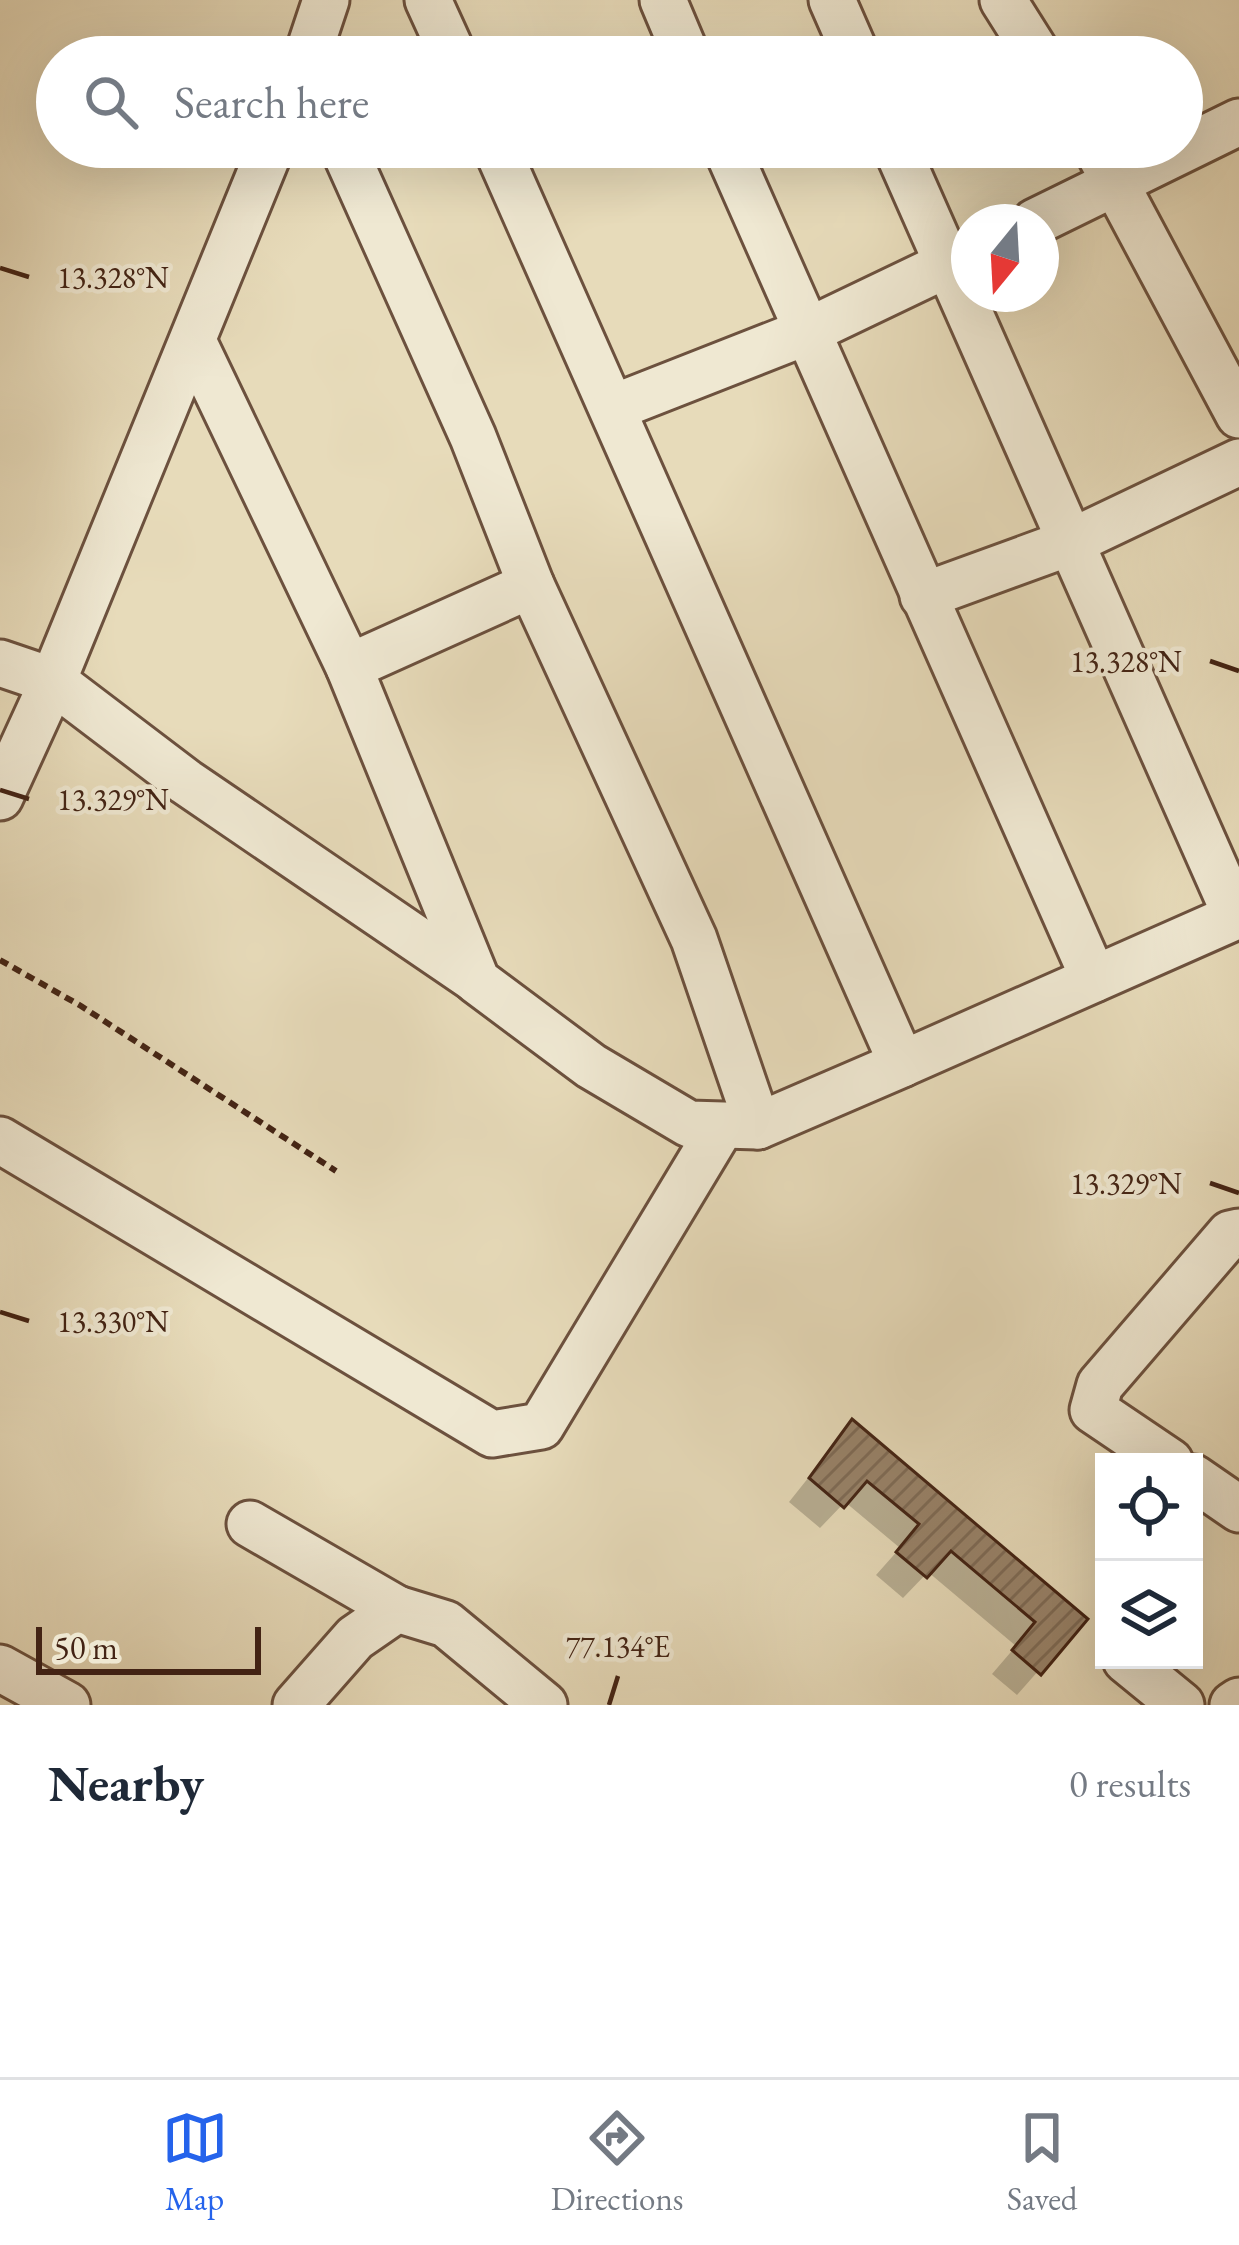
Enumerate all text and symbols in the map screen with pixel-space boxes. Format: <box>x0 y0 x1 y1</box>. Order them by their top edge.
search box <box>36 36 1203 168</box>
icon: search <box>78 69 144 135</box>
text: Search here <box>174 73 369 131</box>
north arrow <box>951 204 1059 312</box>
text: 13.328°N <box>57 258 169 297</box>
text: 13.328°N <box>1070 642 1182 681</box>
text: 13.329°N <box>57 780 169 819</box>
text: 13.329°N <box>1070 1164 1182 1203</box>
text: 13.330°N <box>57 1302 169 1341</box>
map controls <box>1095 1453 1203 1669</box>
button: locate <box>1095 1453 1203 1561</box>
button: layers <box>1095 1561 1203 1669</box>
scale bar <box>36 1621 261 1674</box>
text: 50 m <box>54 1626 118 1669</box>
text: 77.134°E <box>566 1627 670 1666</box>
text: Nearby <box>48 1750 204 1816</box>
text: 0 results <box>1069 1758 1191 1809</box>
tab: Map <box>162 2105 228 2220</box>
tab: Directions <box>551 2105 684 2220</box>
tab: Saved <box>1007 2105 1077 2220</box>

